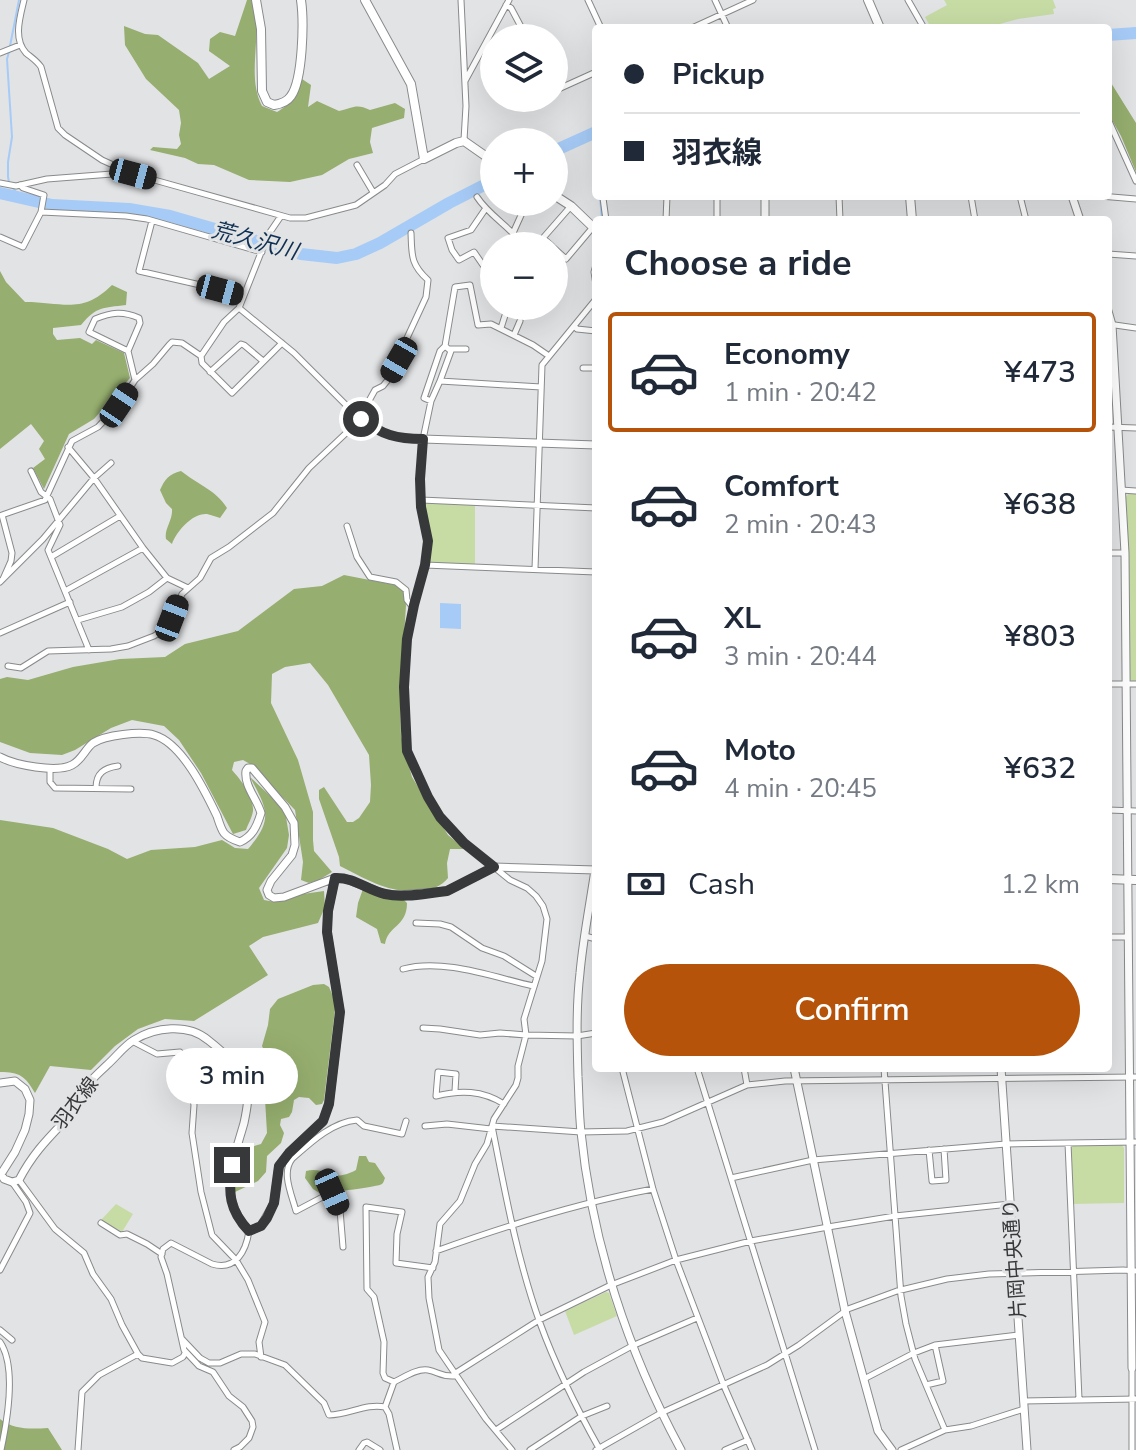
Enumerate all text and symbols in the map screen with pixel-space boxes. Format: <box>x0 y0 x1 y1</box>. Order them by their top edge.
map controls <box>480 24 568 320</box>
button: layers <box>480 24 568 112</box>
text: Pickup <box>672 54 765 95</box>
button: + <box>480 128 568 216</box>
text: 羽衣線 <box>672 133 762 174</box>
car <box>107 156 159 192</box>
water label: 荒久沢川 <box>208 215 303 267</box>
button: − <box>480 232 568 320</box>
text: Choose a ride <box>624 239 852 288</box>
car <box>194 272 246 308</box>
car <box>377 333 421 387</box>
text: Economy <box>724 334 850 375</box>
icon: car <box>628 336 700 408</box>
text: ¥473 <box>1004 352 1076 393</box>
text: 1 min · 20:42 <box>724 375 877 410</box>
car <box>96 378 142 432</box>
route start <box>343 401 379 437</box>
text: Comfort <box>724 466 839 507</box>
icon: car <box>628 468 700 540</box>
text: ¥638 <box>1004 484 1076 525</box>
text: 2 min · 20:43 <box>724 507 877 542</box>
car <box>152 591 192 645</box>
text: XL <box>724 598 761 639</box>
icon: car <box>628 600 700 672</box>
text: ¥803 <box>1004 616 1076 657</box>
text: 3 min · 20:44 <box>724 639 877 674</box>
text: Moto <box>724 730 796 771</box>
icon: car <box>628 732 700 804</box>
text: ¥632 <box>1004 748 1076 789</box>
text: 4 min · 20:45 <box>724 771 877 806</box>
icon: cash <box>624 862 668 906</box>
text: Cash <box>688 864 755 905</box>
text: 1.2 km <box>1001 867 1080 902</box>
button: Confirm <box>624 964 1080 1056</box>
callout: 3 min <box>166 1049 298 1105</box>
text: 3 min <box>199 1058 265 1093</box>
street label: 羽衣線 <box>46 1071 105 1135</box>
route end <box>214 1147 250 1183</box>
car <box>311 1165 353 1219</box>
street label: 片岡中央通り <box>997 1198 1032 1320</box>

